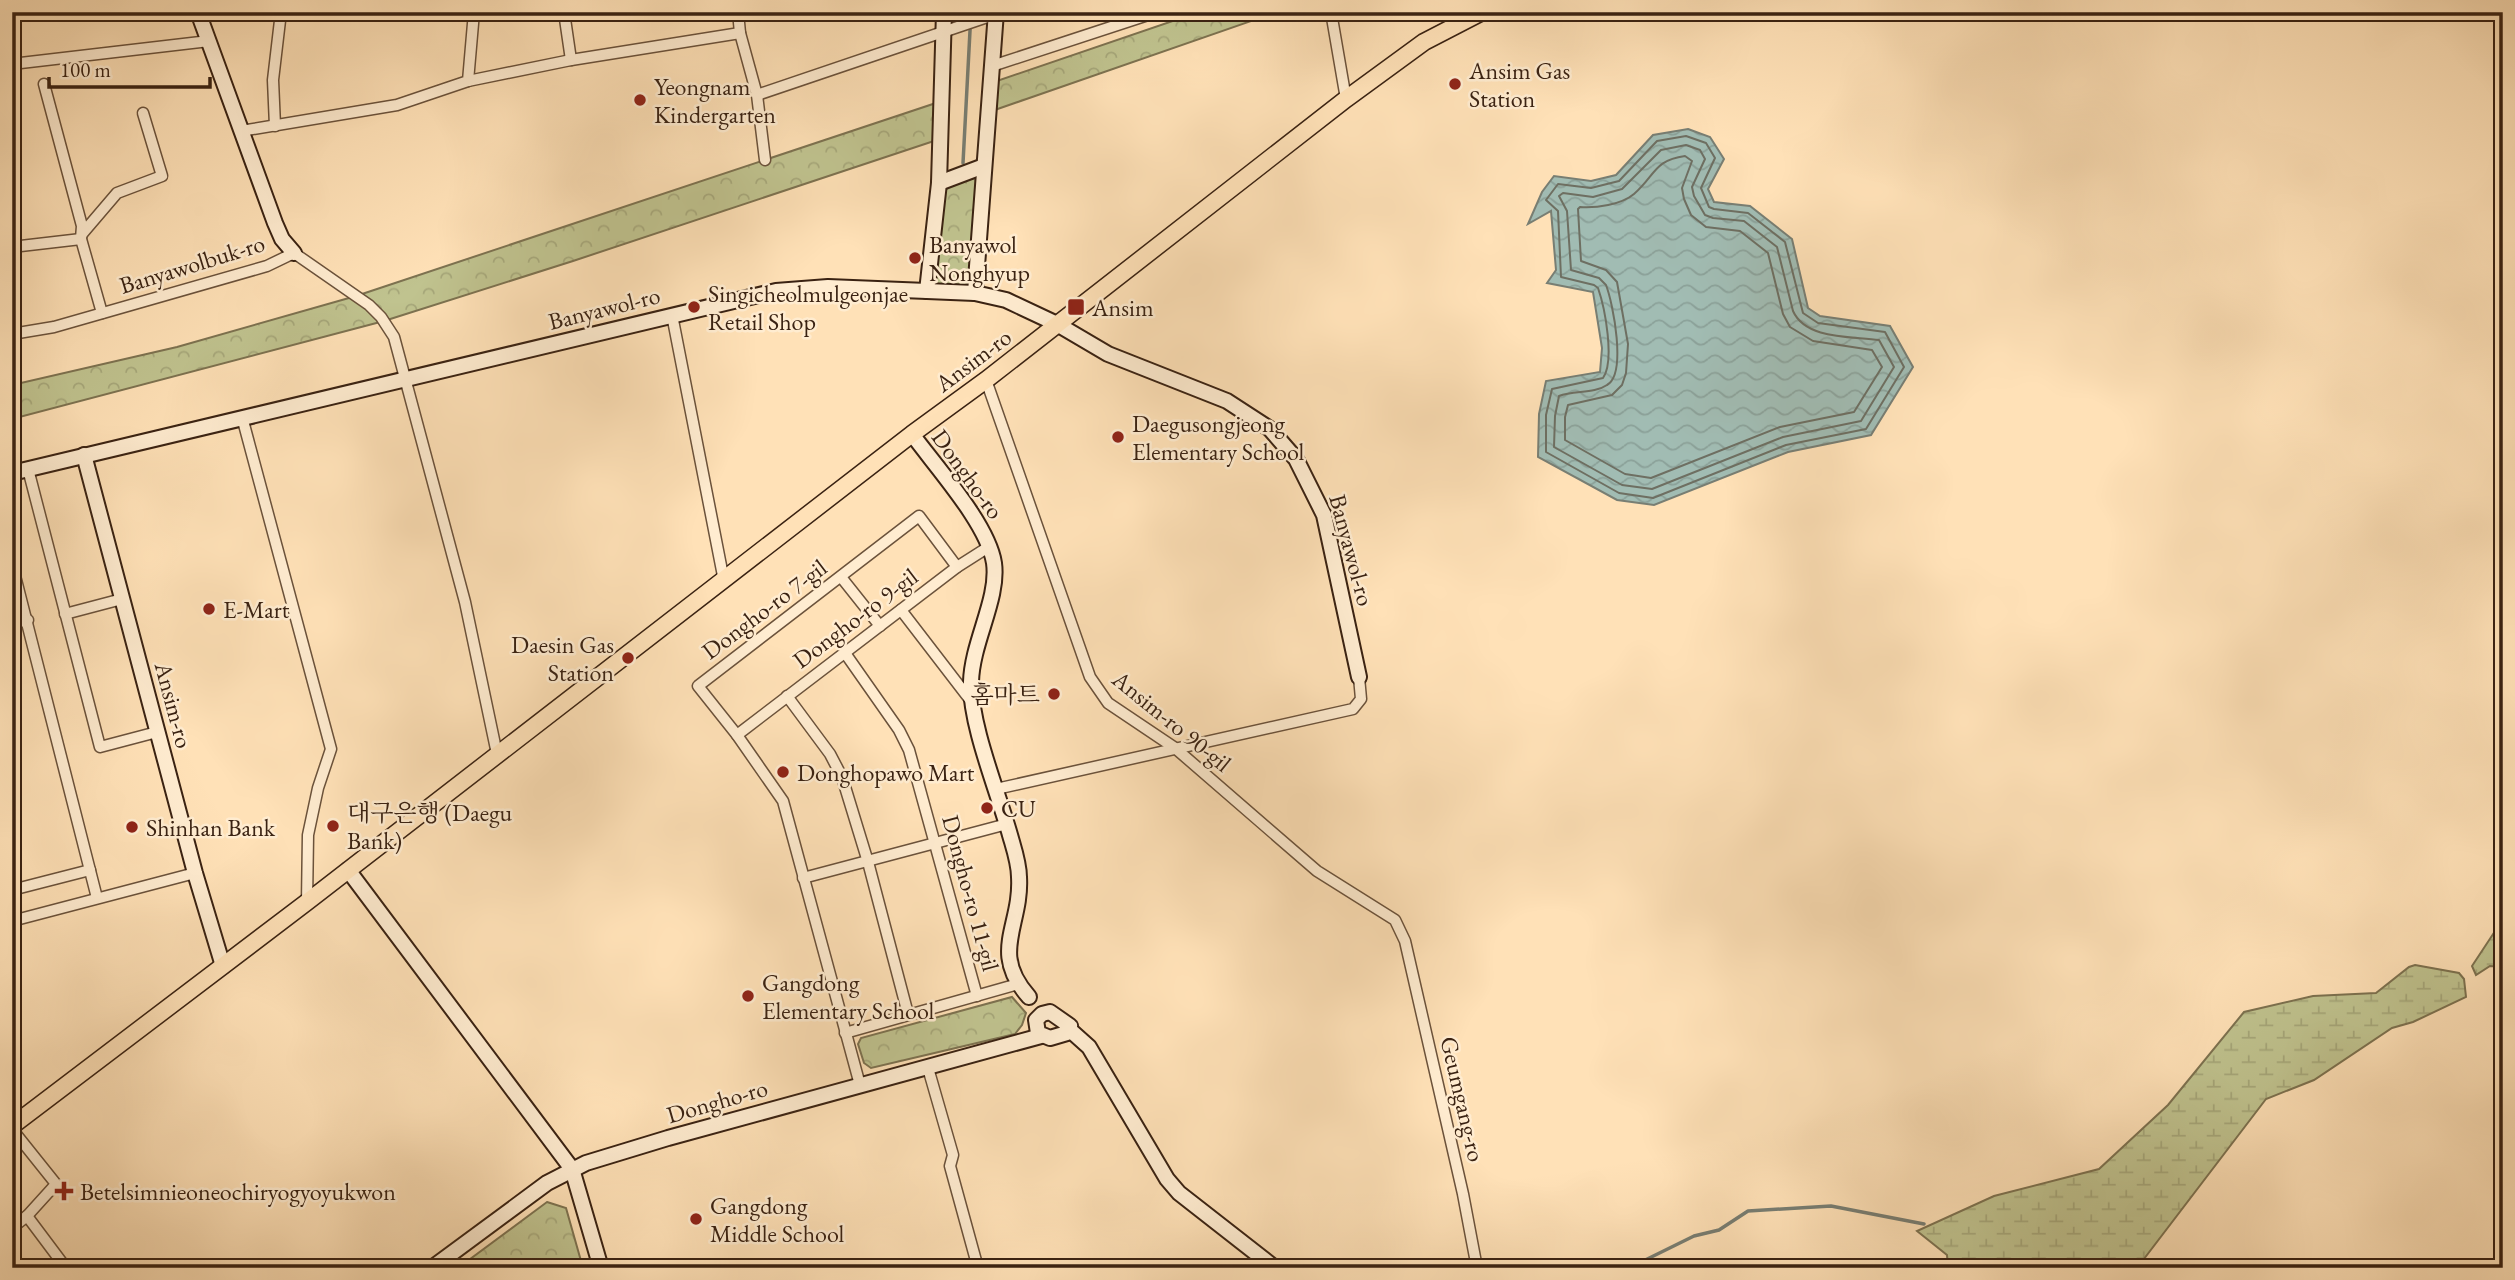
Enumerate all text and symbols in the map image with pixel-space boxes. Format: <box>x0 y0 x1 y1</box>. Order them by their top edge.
scale bar <box>49 46 210 90</box>
place label: Ansim Gas Station <box>1468 55 1570 114</box>
text: 100 m <box>60 56 111 83</box>
place label: Yeongnam Kindergarten <box>654 71 776 130</box>
marker: Ansim Gas Station <box>1447 76 1463 92</box>
marker: Yeongnam Kindergarten <box>632 92 648 108</box>
street label: Banyawolbuk-ro <box>116 227 269 301</box>
place label: Banyawol Nonghyup <box>929 229 1030 288</box>
marker: Banyawol Nonghyup <box>907 250 923 266</box>
place label: Singicheolmulgeonjae Retail Shop <box>708 278 908 337</box>
street label: Banyawol-ro <box>545 279 663 337</box>
place label: Ansim <box>1091 292 1154 323</box>
marker: Ansim <box>1066 297 1086 317</box>
marker: Singicheolmulgeonjae Retail Shop <box>686 299 702 315</box>
street label: Ansim-ro <box>928 321 1018 399</box>
place label: Daegusongjeong Elementary School <box>1132 408 1304 467</box>
street label: Dongho-ro <box>925 423 1011 525</box>
marker: Daegusongjeong Elementary School <box>1110 429 1126 445</box>
street label: Banyawol-ro <box>1322 491 1382 609</box>
street label: Dongho-ro 7-gil <box>695 552 833 666</box>
street label: Dongho-ro 9-gil <box>786 561 924 675</box>
place label: E-Mart <box>223 594 290 625</box>
marker: E-Mart <box>201 601 217 617</box>
place label: Daesin Gas Station <box>511 629 614 688</box>
marker: Daesin Gas Station <box>620 650 636 666</box>
street label: Ansim-ro <box>147 657 200 752</box>
street label: Ansim-ro 90-gil <box>1105 663 1238 779</box>
place label: 홈마트 <box>970 679 1040 710</box>
marker: 홈마트 <box>1046 686 1062 702</box>
place label: Donghopawo Mart <box>797 757 975 788</box>
marker: Donghopawo Mart <box>775 764 791 780</box>
place label: CU <box>1001 793 1036 824</box>
place label: 대구은행 (Daegu Bank) <box>347 797 513 856</box>
marker: CU <box>979 800 995 816</box>
place label: Shinhan Bank <box>146 812 276 843</box>
street label: Dongho-ro 11-gil <box>935 812 1007 975</box>
marker: 대구은행 (Daegu Bank) <box>325 818 341 834</box>
marker: Shinhan Bank <box>124 819 140 835</box>
place label: Gangdong Elementary School <box>762 967 934 1026</box>
marker: Gangdong Elementary School <box>740 988 756 1004</box>
street label: Geumgang-ro <box>1434 1033 1493 1165</box>
street label: Dongho-ro <box>663 1072 771 1130</box>
place label: Betelsimnieoneochiryogyoyukwon <box>80 1176 396 1207</box>
marker: Betelsimnieoneochiryogyoyukwon <box>54 1181 74 1201</box>
place label: Gangdong Middle School <box>710 1190 844 1249</box>
marker: Gangdong Middle School <box>688 1211 704 1227</box>

